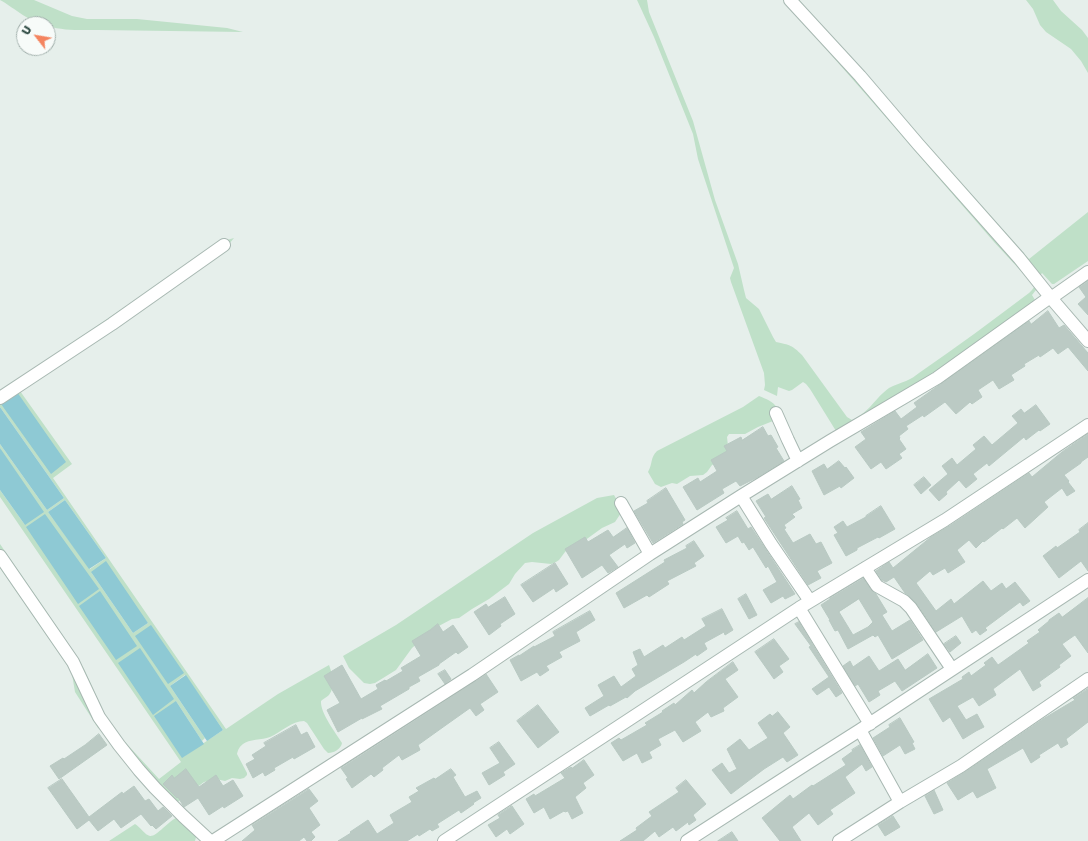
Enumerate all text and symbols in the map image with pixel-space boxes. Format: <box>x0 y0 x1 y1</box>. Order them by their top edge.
north arrow <box>16 16 56 56</box>
text: U <box>19 23 34 37</box>

